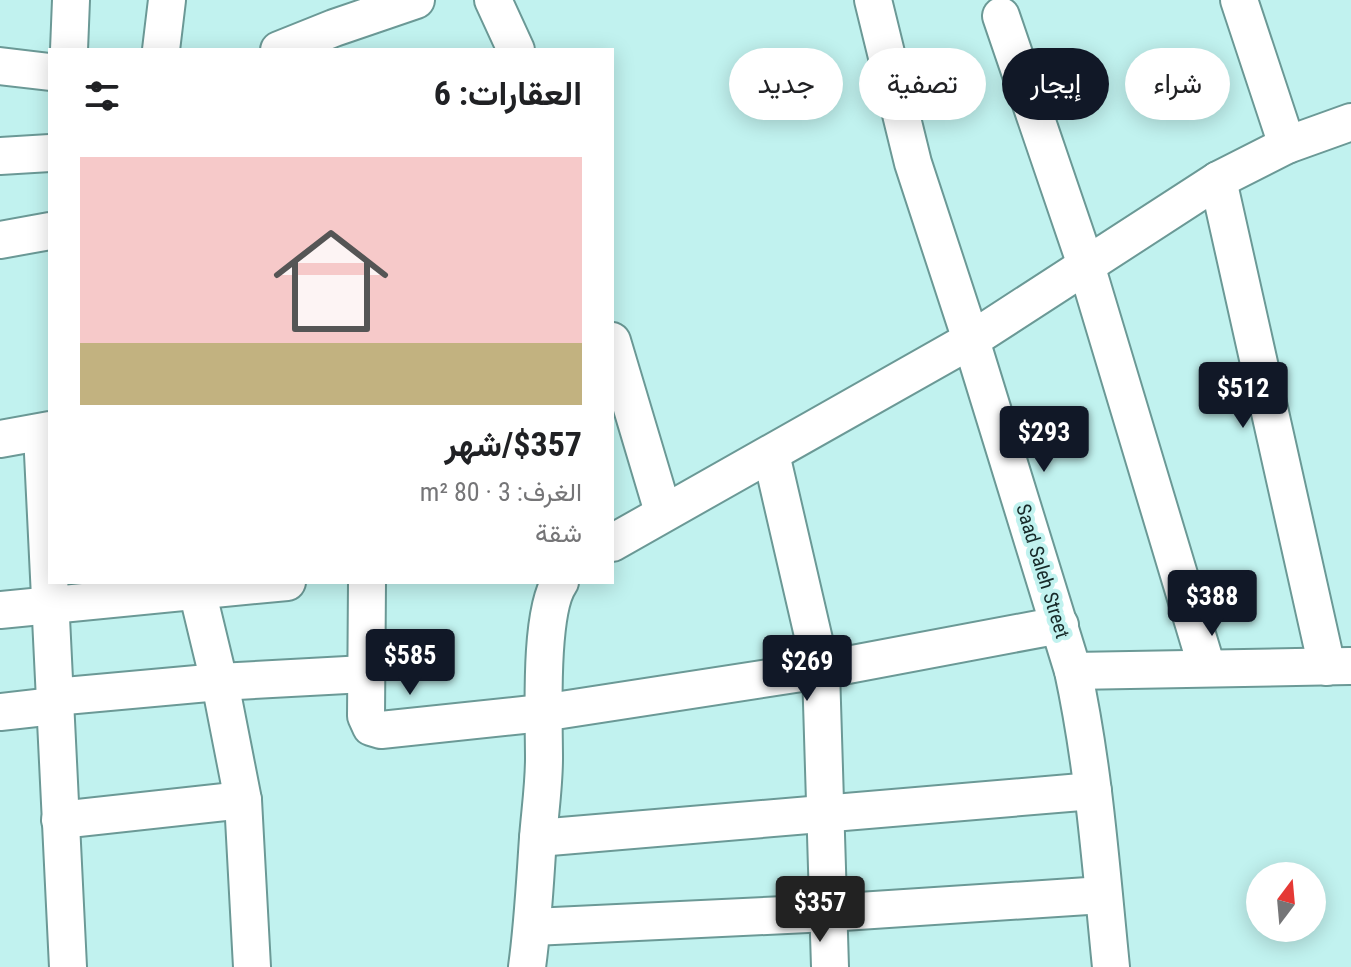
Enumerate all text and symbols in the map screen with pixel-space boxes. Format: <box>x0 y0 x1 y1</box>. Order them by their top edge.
chip: جديد <box>729 48 843 120</box>
chip: تصفية <box>859 48 986 120</box>
chip: إيجار <box>1002 48 1109 120</box>
chip: شراء <box>1125 48 1230 120</box>
text: العقارات: 6 <box>434 73 582 113</box>
icon: filters <box>80 74 124 118</box>
icon: home <box>259 209 403 353</box>
pin: $512 <box>1196 362 1290 430</box>
text: $512 <box>1217 373 1269 403</box>
pin: $293 <box>997 406 1091 474</box>
text: $293 <box>1018 417 1070 447</box>
text: $357/شهر <box>444 424 582 464</box>
text: الغرف: 3 · 80 m² <box>420 477 582 507</box>
street label: Saad Saleh Street <box>1011 501 1075 641</box>
text: شقة <box>535 518 582 548</box>
pin: $388 <box>1165 570 1259 638</box>
text: $388 <box>1186 581 1238 611</box>
pin: $585 <box>363 629 457 697</box>
pin: $269 <box>760 635 854 703</box>
text: $585 <box>384 640 436 670</box>
text: $269 <box>781 646 833 676</box>
north arrow <box>1246 862 1326 942</box>
map controls <box>1246 862 1326 942</box>
pin: $357 <box>773 876 867 944</box>
text: $357 <box>794 887 846 917</box>

